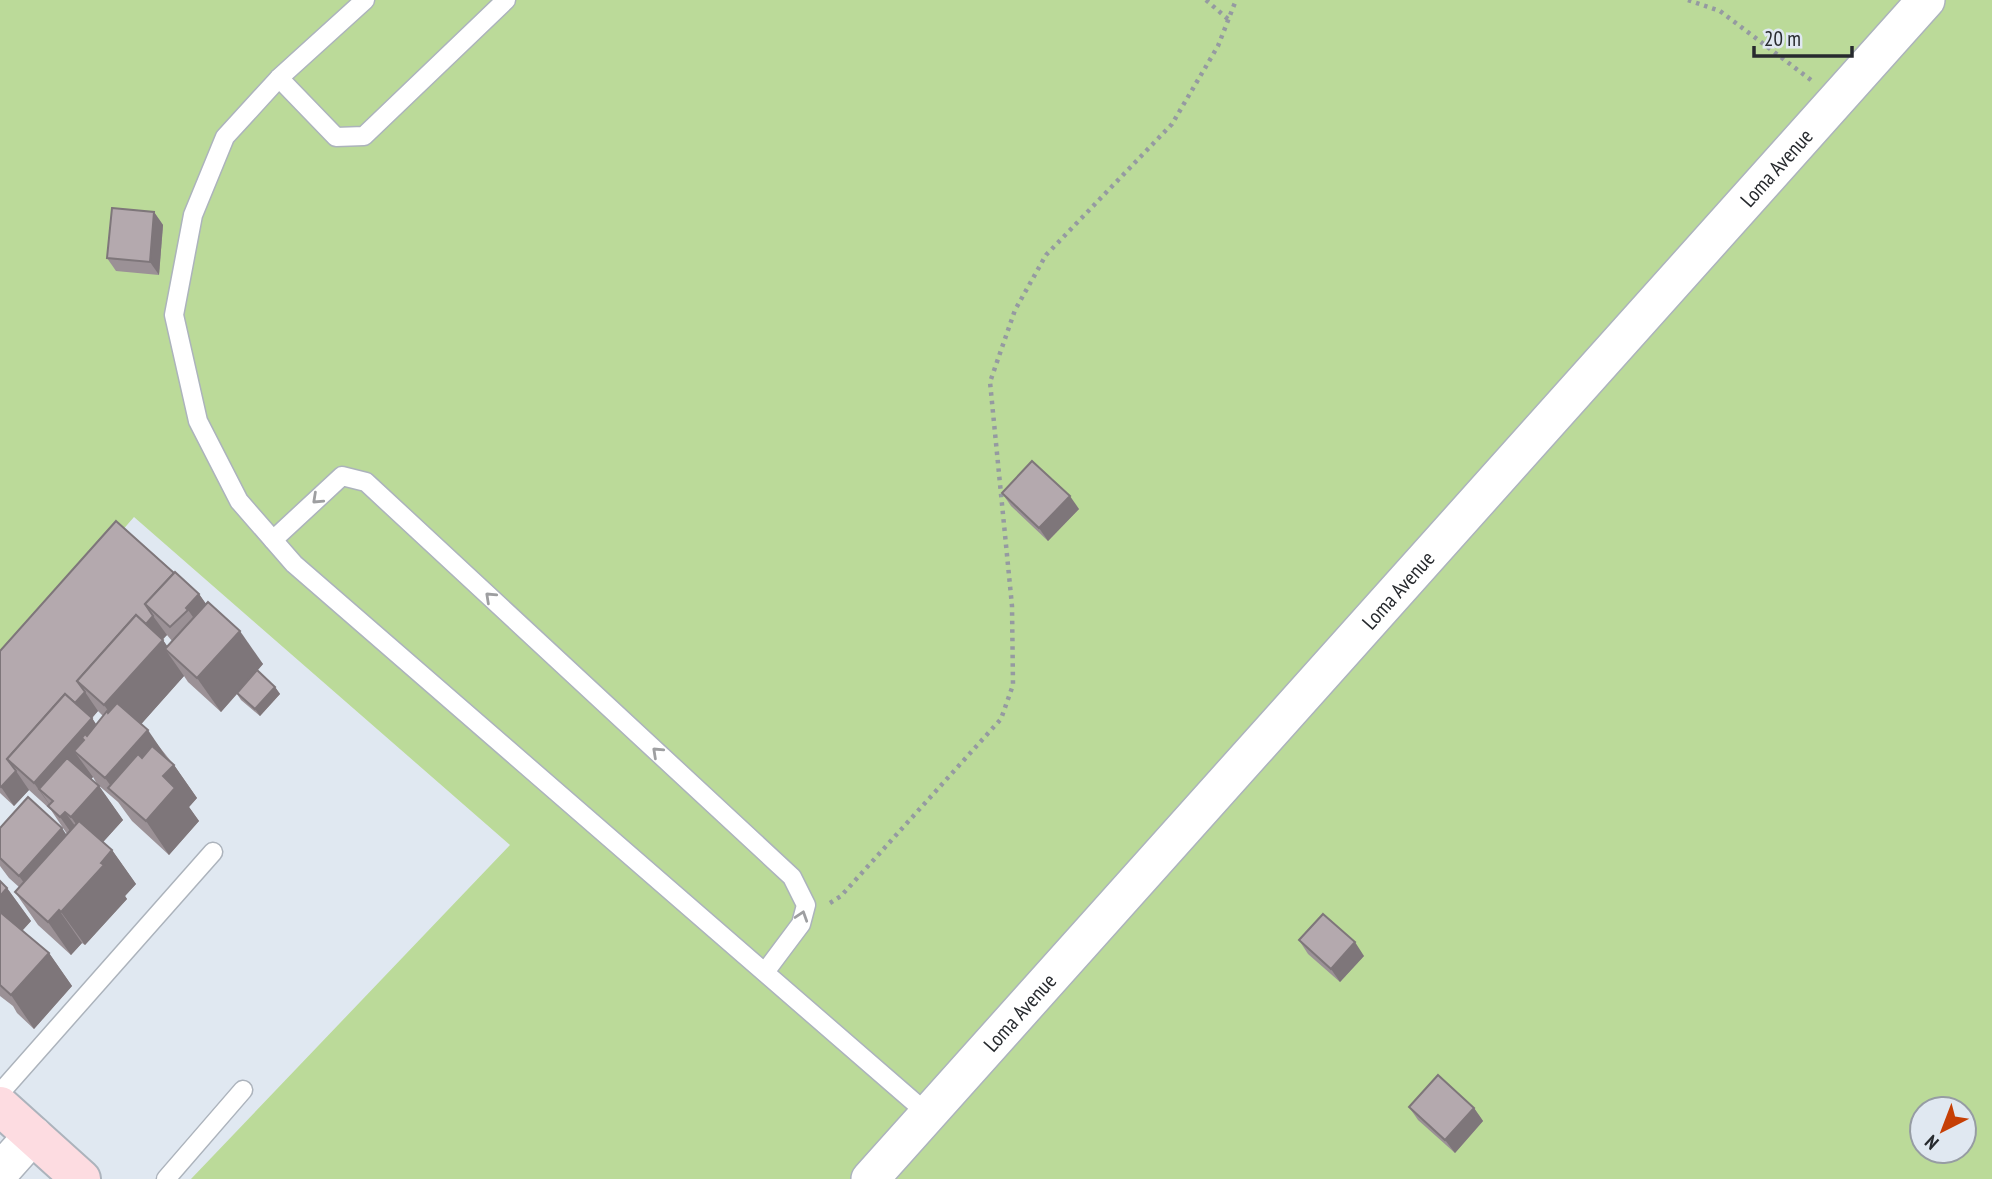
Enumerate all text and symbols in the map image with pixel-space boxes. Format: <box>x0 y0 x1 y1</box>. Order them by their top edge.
scale bar <box>1754 14 1852 58</box>
text: 20 m <box>1764 25 1801 52</box>
street label: Loma Avenue <box>1734 123 1818 212</box>
one-way arrow <box>312 491 325 504</box>
street label: Loma Avenue <box>1356 545 1440 635</box>
one-way arrow <box>485 593 498 606</box>
one-way arrow <box>652 748 665 760</box>
one-way arrow <box>794 911 809 923</box>
street label: Loma Avenue <box>977 967 1062 1057</box>
north arrow <box>1908 1095 1978 1165</box>
text: N <box>1920 1130 1943 1155</box>

